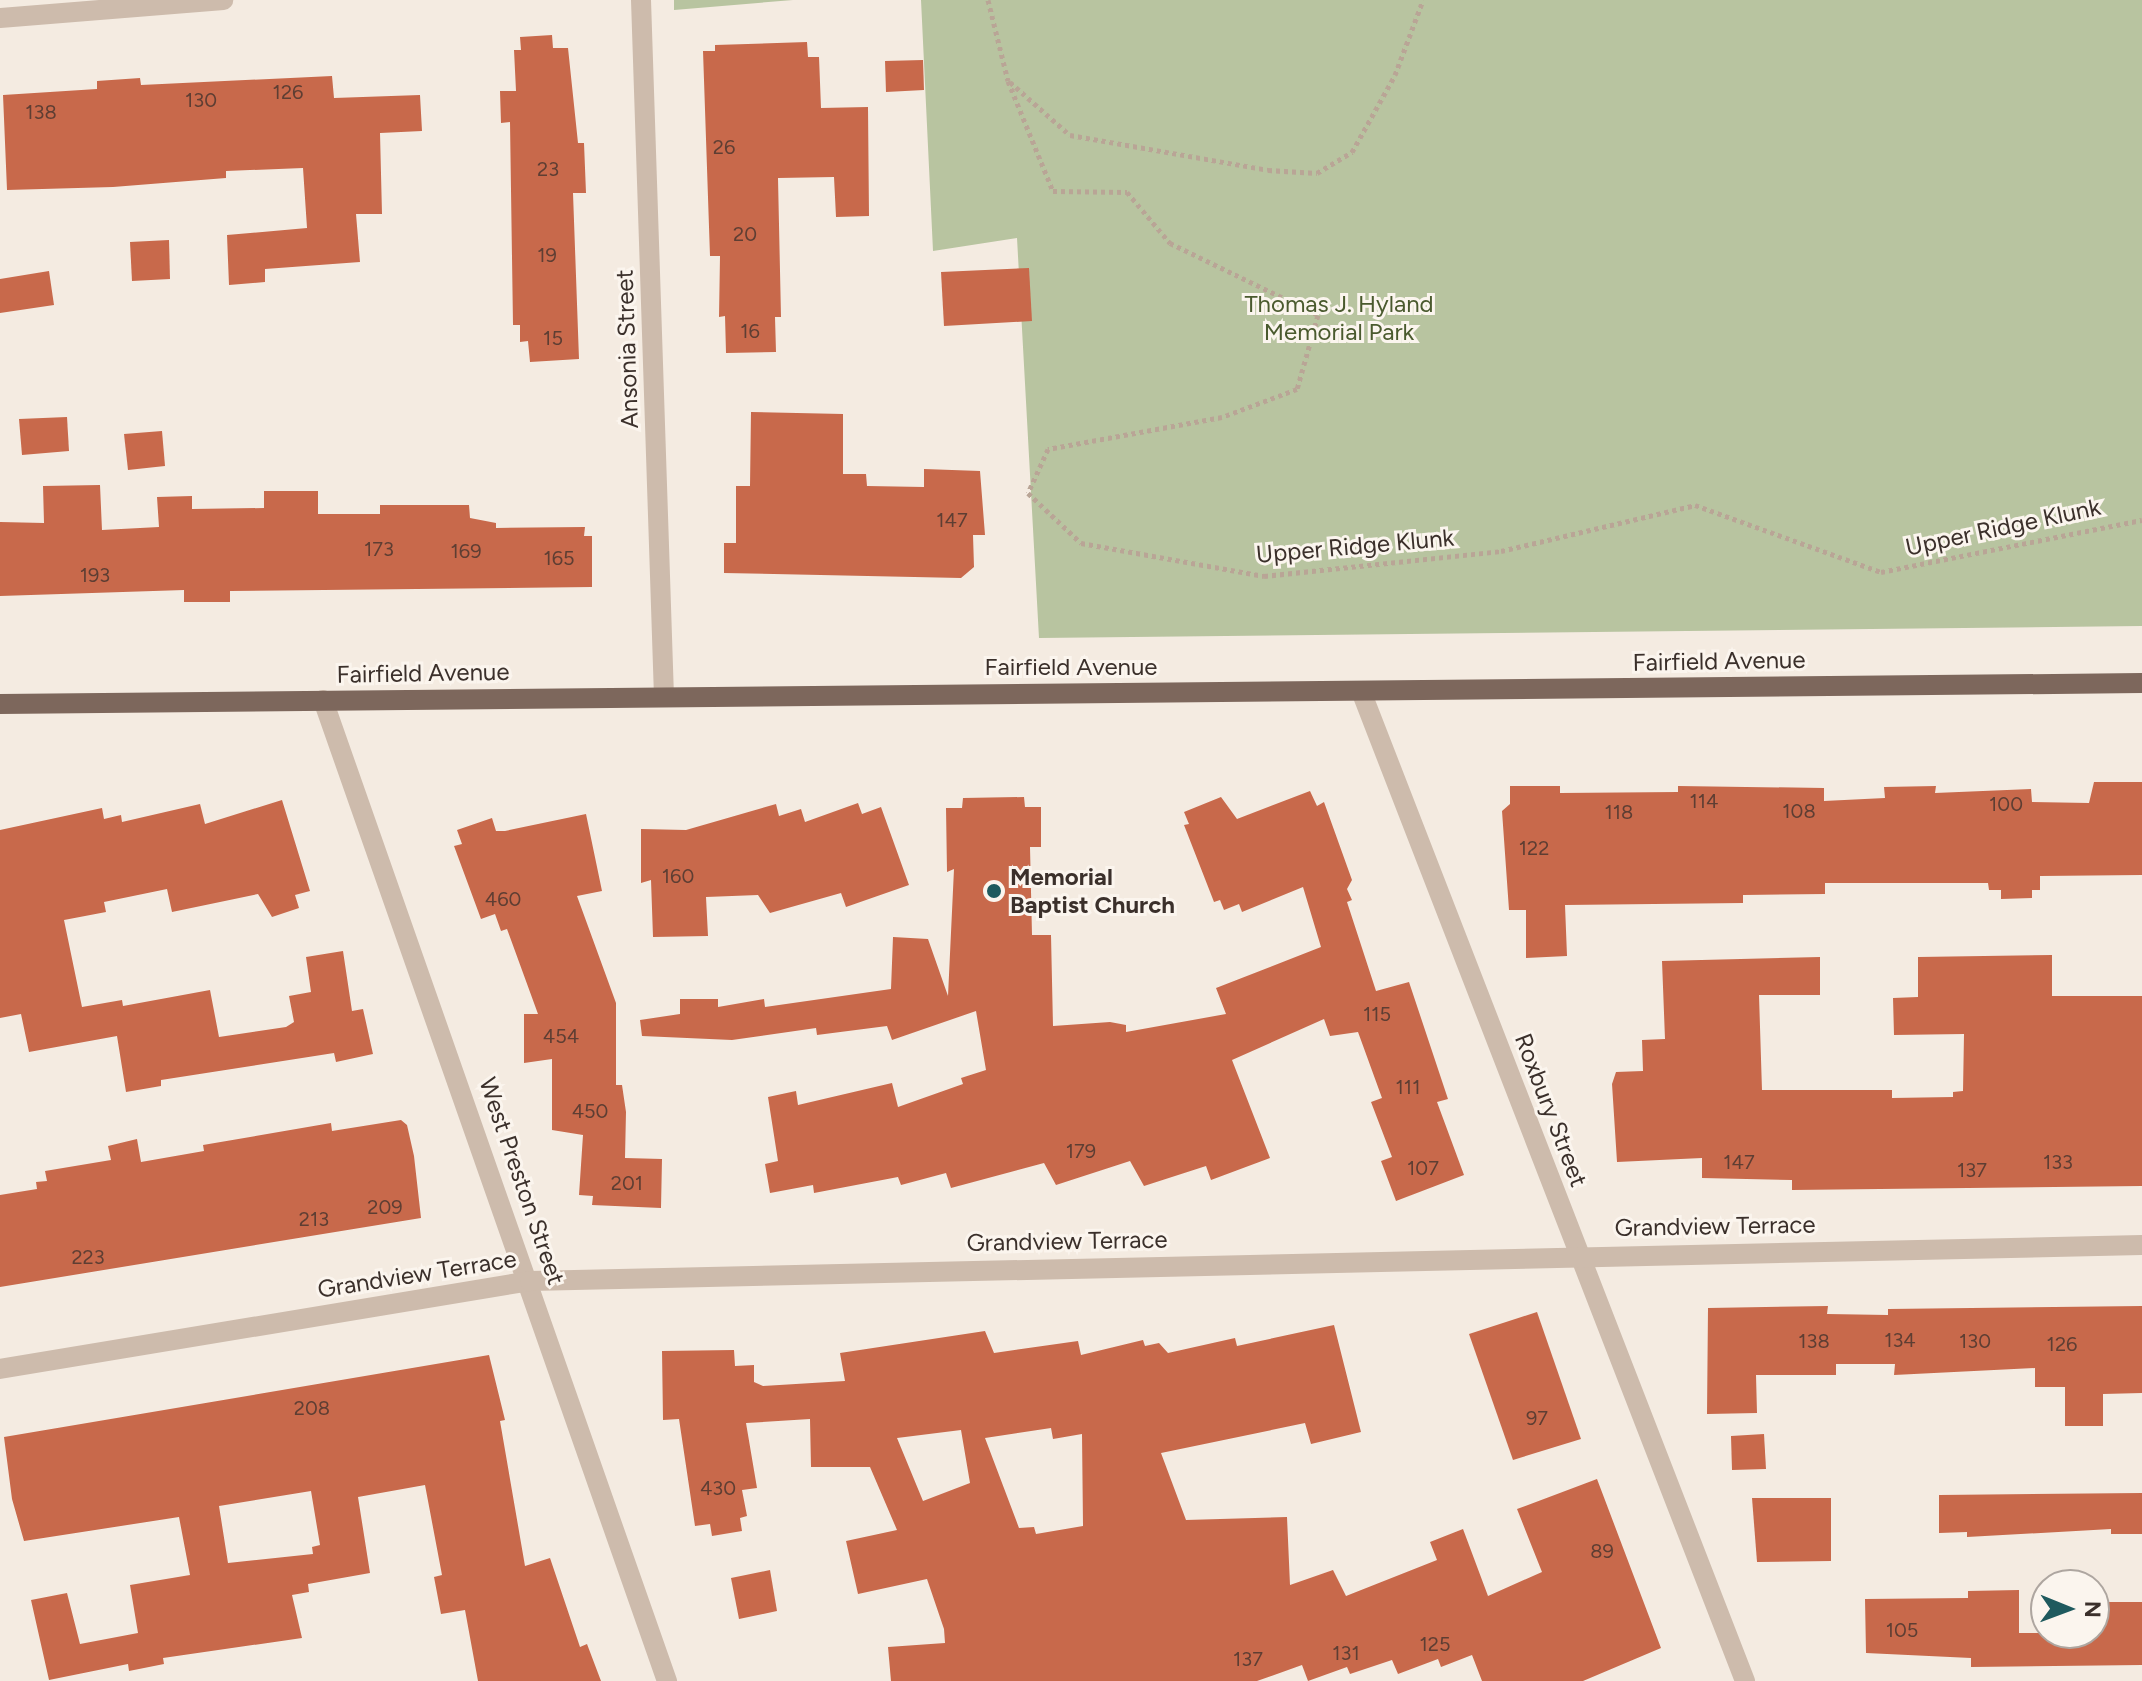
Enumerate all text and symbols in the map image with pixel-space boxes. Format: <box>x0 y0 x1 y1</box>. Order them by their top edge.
house number: 126 <box>273 80 303 104</box>
house number: 130 <box>185 88 217 112</box>
house number: 138 <box>25 100 57 124</box>
house number: 26 <box>713 135 735 159</box>
house number: 23 <box>537 157 559 181</box>
house number: 20 <box>733 222 757 246</box>
house number: 19 <box>537 243 557 267</box>
street label: Ansonia Street <box>610 269 644 429</box>
park label: Thomas J. Hyland Memorial Park <box>1244 290 1434 346</box>
house number: 16 <box>740 319 760 343</box>
house number: 15 <box>543 326 563 350</box>
street label: Upper Ridge Klunk <box>1903 492 2103 562</box>
house number: 147 <box>936 508 968 532</box>
street label: Upper Ridge Klunk <box>1255 523 1455 569</box>
house number: 173 <box>364 537 394 561</box>
house number: 169 <box>451 539 481 563</box>
house number: 165 <box>543 546 575 570</box>
house number: 193 <box>80 563 110 587</box>
street label: Fairfield Avenue <box>1632 645 1806 677</box>
street label: Fairfield Avenue <box>985 653 1157 681</box>
street label: Fairfield Avenue <box>336 657 510 689</box>
house number: 114 <box>1690 789 1718 813</box>
house number: 100 <box>1989 792 2023 816</box>
house number: 108 <box>1782 799 1816 823</box>
house number: 118 <box>1605 800 1633 824</box>
house number: 122 <box>1519 836 1549 860</box>
place label: Memorial Baptist Church <box>1010 863 1175 919</box>
house number: 160 <box>662 864 694 888</box>
marker: Memorial Baptist Church <box>985 882 1003 900</box>
house number: 460 <box>485 887 521 911</box>
house number: 115 <box>1363 1002 1391 1026</box>
house number: 454 <box>543 1024 579 1048</box>
street label: Roxbury Street <box>1509 1029 1593 1191</box>
street label: West Preston Street <box>473 1074 571 1288</box>
house number: 111 <box>1396 1075 1420 1099</box>
house number: 450 <box>572 1099 608 1123</box>
house number: 179 <box>1066 1139 1096 1163</box>
house number: 147 <box>1723 1150 1755 1174</box>
house number: 133 <box>2043 1150 2073 1174</box>
house number: 107 <box>1407 1156 1439 1180</box>
house number: 137 <box>1957 1158 1987 1182</box>
house number: 201 <box>611 1171 643 1195</box>
house number: 209 <box>367 1195 403 1219</box>
house number: 213 <box>299 1207 329 1231</box>
street label: Grandview Terrace <box>1614 1210 1816 1242</box>
street label: Grandview Terrace <box>966 1225 1168 1257</box>
street label: Grandview Terrace <box>315 1244 519 1304</box>
house number: 223 <box>71 1245 105 1269</box>
house number: 134 <box>1884 1328 1916 1352</box>
house number: 138 <box>1798 1329 1830 1353</box>
house number: 130 <box>1959 1329 1991 1353</box>
house number: 126 <box>2047 1332 2077 1356</box>
house number: 208 <box>294 1396 330 1420</box>
house number: 97 <box>1526 1406 1548 1430</box>
house number: 430 <box>700 1476 736 1500</box>
house number: 89 <box>1590 1539 1614 1563</box>
north arrow <box>2030 1569 2110 1649</box>
text: N <box>2079 1601 2106 1618</box>
house number: 105 <box>1886 1618 1918 1642</box>
house number: 125 <box>1420 1632 1450 1656</box>
house number: 131 <box>1332 1641 1360 1665</box>
house number: 137 <box>1233 1647 1263 1671</box>

